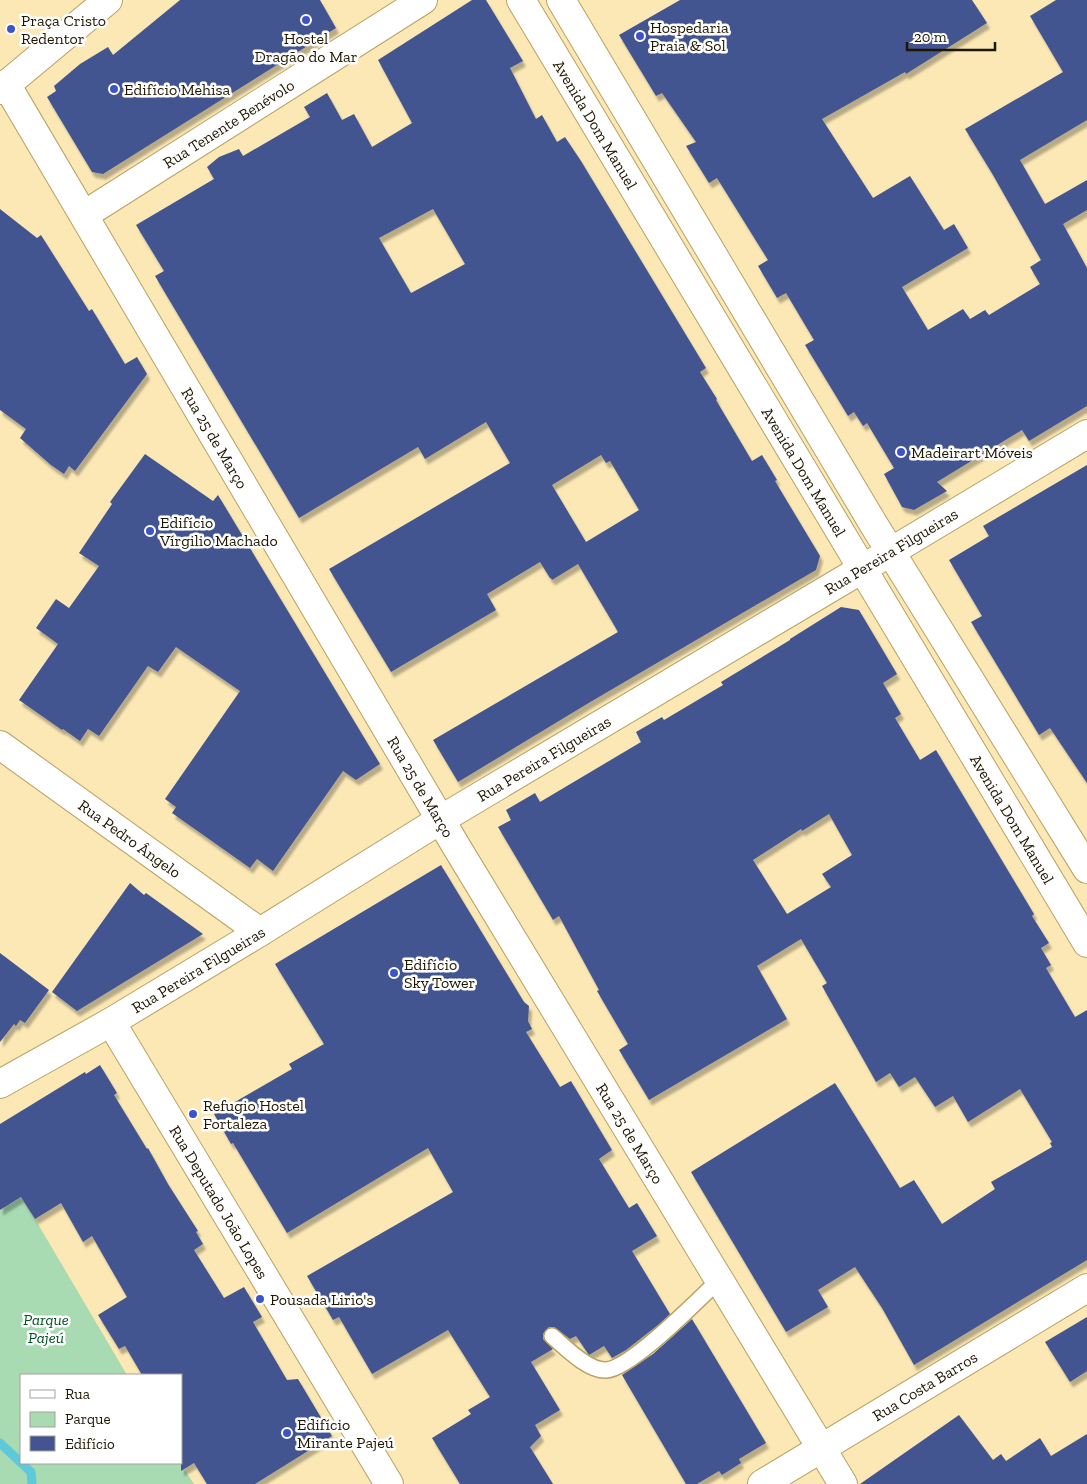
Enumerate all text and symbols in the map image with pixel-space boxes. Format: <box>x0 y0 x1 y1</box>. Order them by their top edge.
place label: Praça Cristo Redentor <box>21 11 106 48</box>
marker: Hostel Dragão do Mar <box>300 14 312 26</box>
place label: Hospedaria Praia & Sol <box>650 18 729 55</box>
scale bar <box>907 20 994 52</box>
marker: Praça Cristo Redentor <box>5 23 17 35</box>
text: 20 m <box>914 28 947 46</box>
place label: Hostel Dragão do Mar <box>254 29 358 66</box>
marker: Hospedaria Praia & Sol <box>634 30 646 42</box>
street label: Avenida Dom Manuel <box>549 56 641 193</box>
street label: Rua Tenente Benévolo <box>160 75 298 172</box>
place label: Edifício Mehisa <box>124 80 230 99</box>
marker: Edifício Mehisa <box>108 83 120 95</box>
street label: Rua 25 de Março <box>177 384 252 492</box>
street label: Avenida Dom Manuel <box>758 404 850 540</box>
place label: Madeirart Móveis <box>911 443 1033 462</box>
marker: Madeirart Móveis <box>895 446 907 458</box>
street label: Rua Pereira Filgueiras <box>821 504 961 599</box>
place label: Edifício Vírgilio Machado <box>159 513 278 550</box>
marker: Edifício Vírgilio Machado <box>144 525 156 537</box>
street label: Rua Pereira Filgueiras <box>474 712 614 806</box>
street label: Rua 25 de Março <box>383 733 458 841</box>
street label: Avenida Dom Manuel <box>966 751 1058 887</box>
street label: Rua Pedro Ângelo <box>75 796 185 882</box>
street label: Rua Pereira Filgueiras <box>128 922 269 1017</box>
place label: Edifício Sky Tower <box>404 955 476 992</box>
marker: Edifício Sky Tower <box>388 967 400 979</box>
street label: Rua 25 de Março <box>592 1080 668 1187</box>
place label: Refugio Hostel Fortaleza <box>203 1096 304 1133</box>
marker: Refugio Hostel Fortaleza <box>187 1108 199 1120</box>
street label: Rua Deputado João Lopes <box>165 1122 272 1282</box>
place label: Pousada Lirio's <box>270 1290 373 1309</box>
marker: Pousada Lirio's <box>254 1293 266 1305</box>
park label: Parque Pajeú <box>23 1310 69 1347</box>
street label: Rua Costa Barros <box>869 1347 981 1425</box>
legend <box>20 1374 182 1464</box>
text: Rua <box>65 1385 90 1403</box>
text: Parque <box>65 1410 111 1428</box>
place label: Edifício Mirante Pajeú <box>297 1415 394 1452</box>
marker: Edifício Mirante Pajeú <box>281 1427 293 1439</box>
text: Edifício <box>65 1435 115 1453</box>

